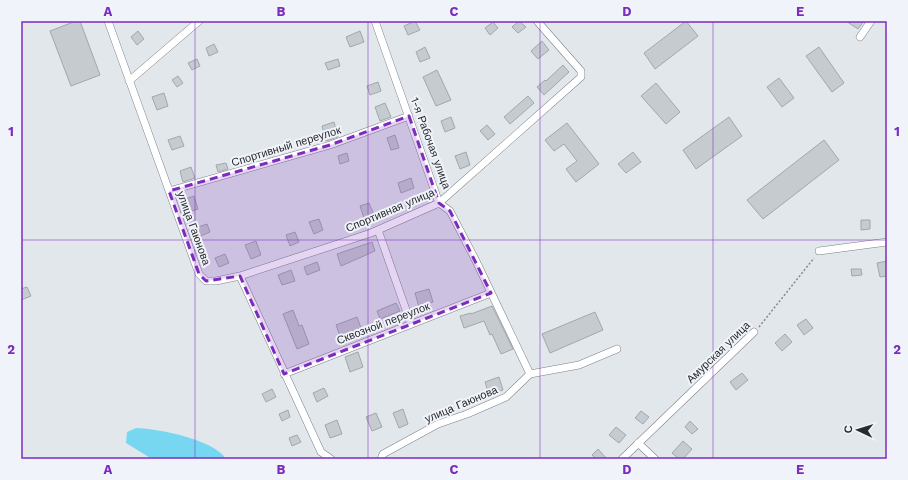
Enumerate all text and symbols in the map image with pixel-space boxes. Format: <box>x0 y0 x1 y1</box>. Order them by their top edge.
text: A <box>104 4 113 19</box>
text: B <box>277 4 286 19</box>
text: C <box>450 4 459 19</box>
text: D <box>622 4 632 19</box>
text: E <box>796 4 804 19</box>
street label: 1-я Рабочая улица <box>408 96 453 192</box>
text: 1 <box>8 124 14 139</box>
street label: Спортивный переулок <box>230 124 343 169</box>
text: 1 <box>894 124 900 139</box>
street label: Спортивная улица <box>344 186 437 235</box>
street label: улица Гаюнова <box>174 189 213 268</box>
street label: Сквозной переулок <box>335 300 432 347</box>
street label: Амурская улица <box>684 318 753 386</box>
text: 2 <box>7 342 15 357</box>
text: 2 <box>893 342 901 357</box>
street label: улица Гаюнова <box>423 383 500 426</box>
north arrow <box>838 410 878 450</box>
text: С <box>842 425 855 434</box>
text: A <box>104 462 113 477</box>
text: B <box>277 462 286 477</box>
text: C <box>450 462 459 477</box>
text: D <box>622 462 632 477</box>
text: E <box>796 462 804 477</box>

